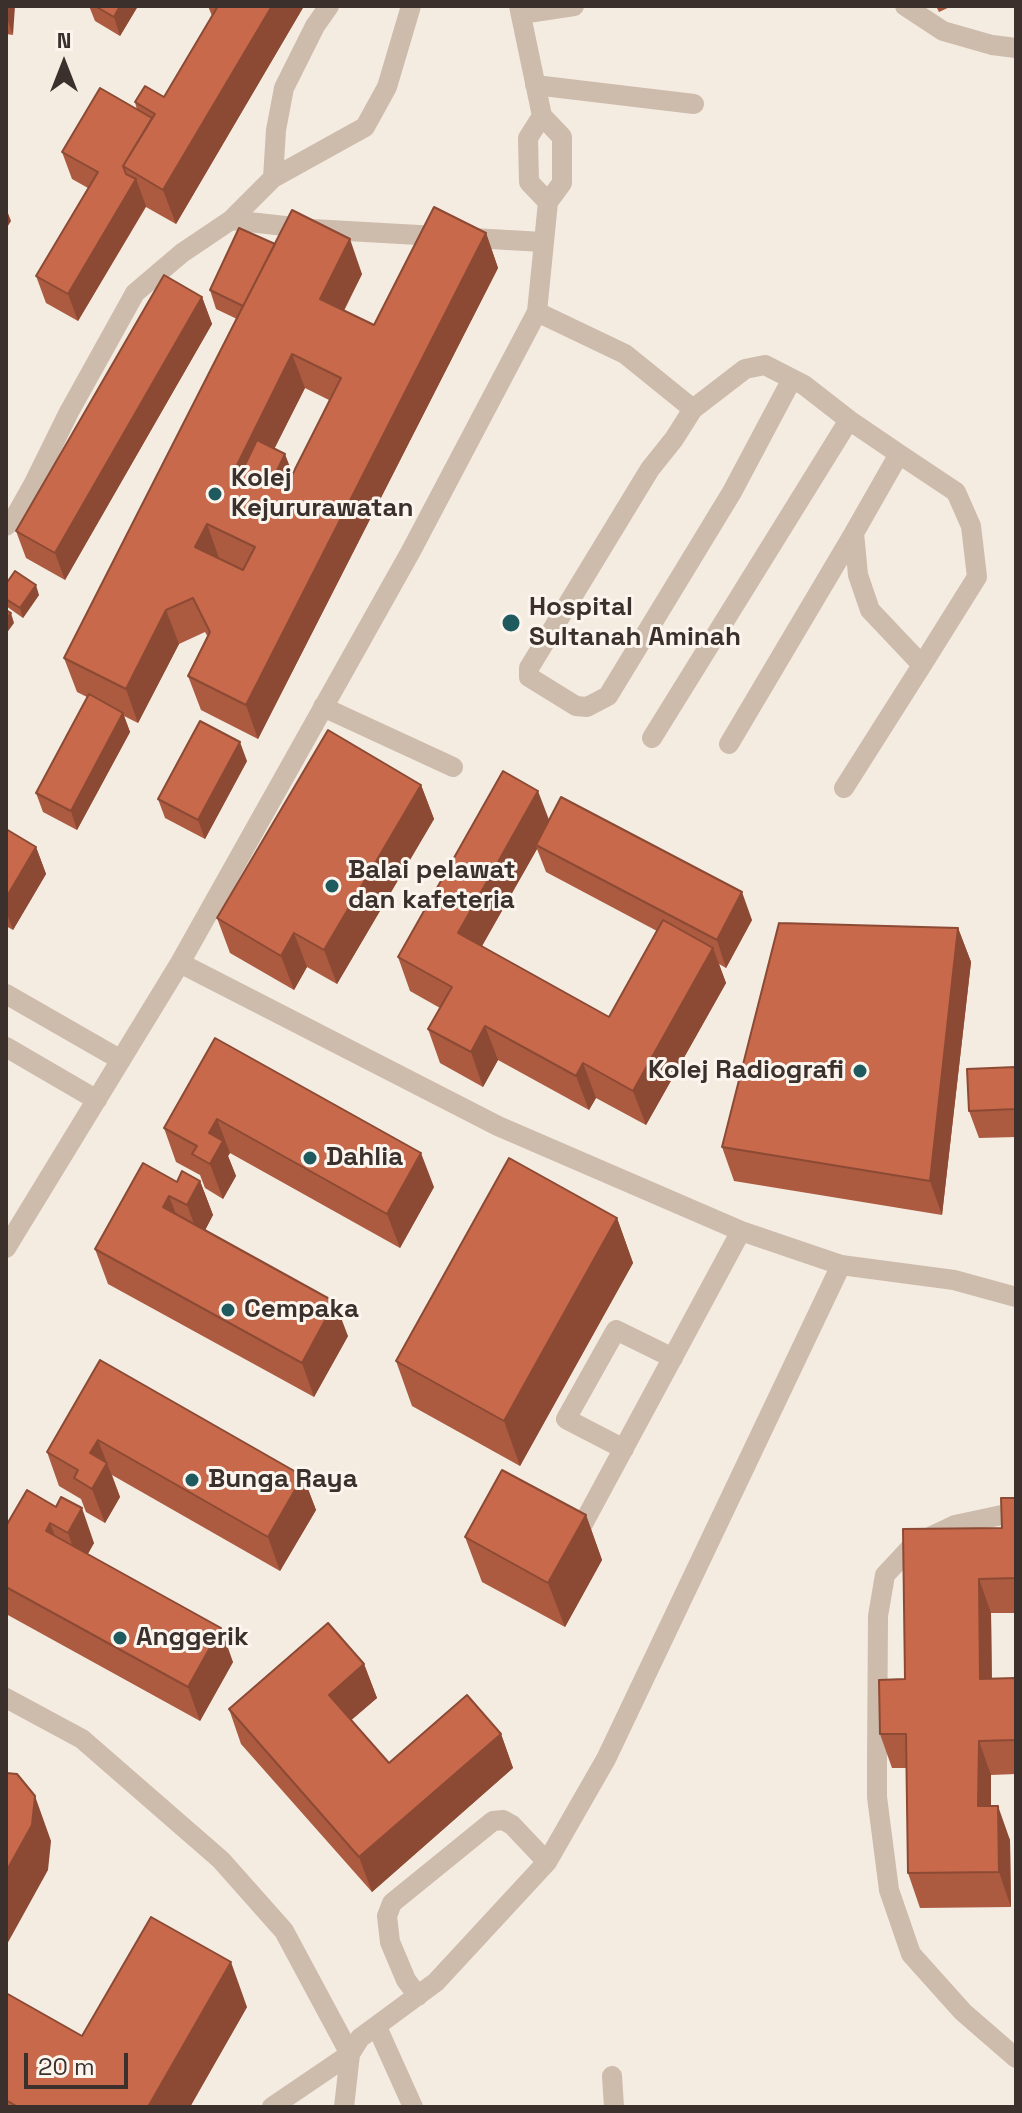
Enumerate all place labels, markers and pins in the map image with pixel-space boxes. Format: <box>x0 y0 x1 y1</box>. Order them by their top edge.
place label: Kolej Kejururawatan <box>231 463 414 524</box>
marker: Kolej Kejururawatan <box>206 485 224 503</box>
place label: Hospital Sultanah Aminah <box>529 592 741 654</box>
marker: Hospital Sultanah Aminah <box>500 612 522 634</box>
place label: Balai pelawat dan kafeteria <box>348 855 516 916</box>
marker: Balai pelawat dan kafeteria <box>323 877 341 895</box>
place label: Kolej Radiografi <box>648 1055 844 1087</box>
marker: Kolej Radiografi <box>851 1062 869 1080</box>
place label: Dahlia <box>326 1142 403 1174</box>
marker: Dahlia <box>301 1149 319 1167</box>
place label: Cempaka <box>244 1294 359 1326</box>
marker: Cempaka <box>219 1301 237 1319</box>
place label: Bunga Raya <box>208 1464 358 1496</box>
marker: Bunga Raya <box>183 1471 201 1489</box>
place label: Anggerik <box>136 1622 249 1654</box>
marker: Anggerik <box>111 1629 129 1647</box>

